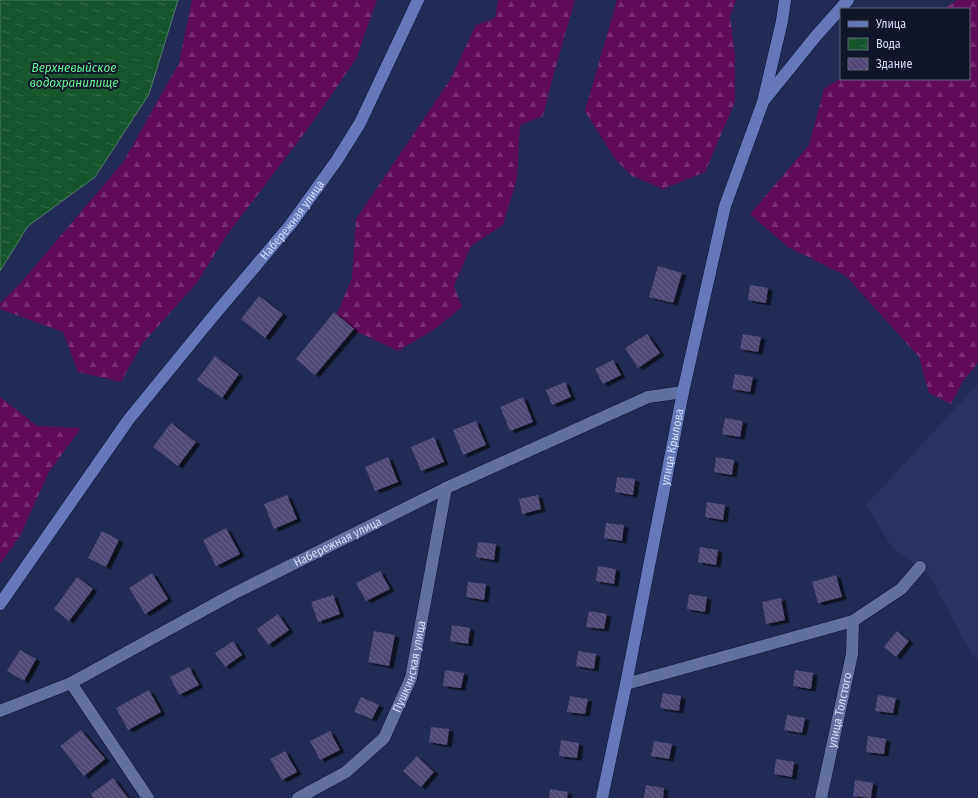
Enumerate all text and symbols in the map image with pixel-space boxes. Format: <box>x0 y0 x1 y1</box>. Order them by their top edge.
legend <box>840 8 970 80</box>
text: Улица <box>875 17 906 31</box>
text: Вода <box>876 37 901 51</box>
text: Здание <box>876 57 912 71</box>
water label: Верхневыйское водохранилище <box>30 60 118 90</box>
street label: Набережная улица <box>257 177 327 262</box>
street label: улица Крылова <box>658 407 687 487</box>
street label: Набережная улица <box>291 514 384 570</box>
street label: Пушкинская улица <box>389 619 428 715</box>
street label: улица Толстого <box>825 671 855 749</box>

